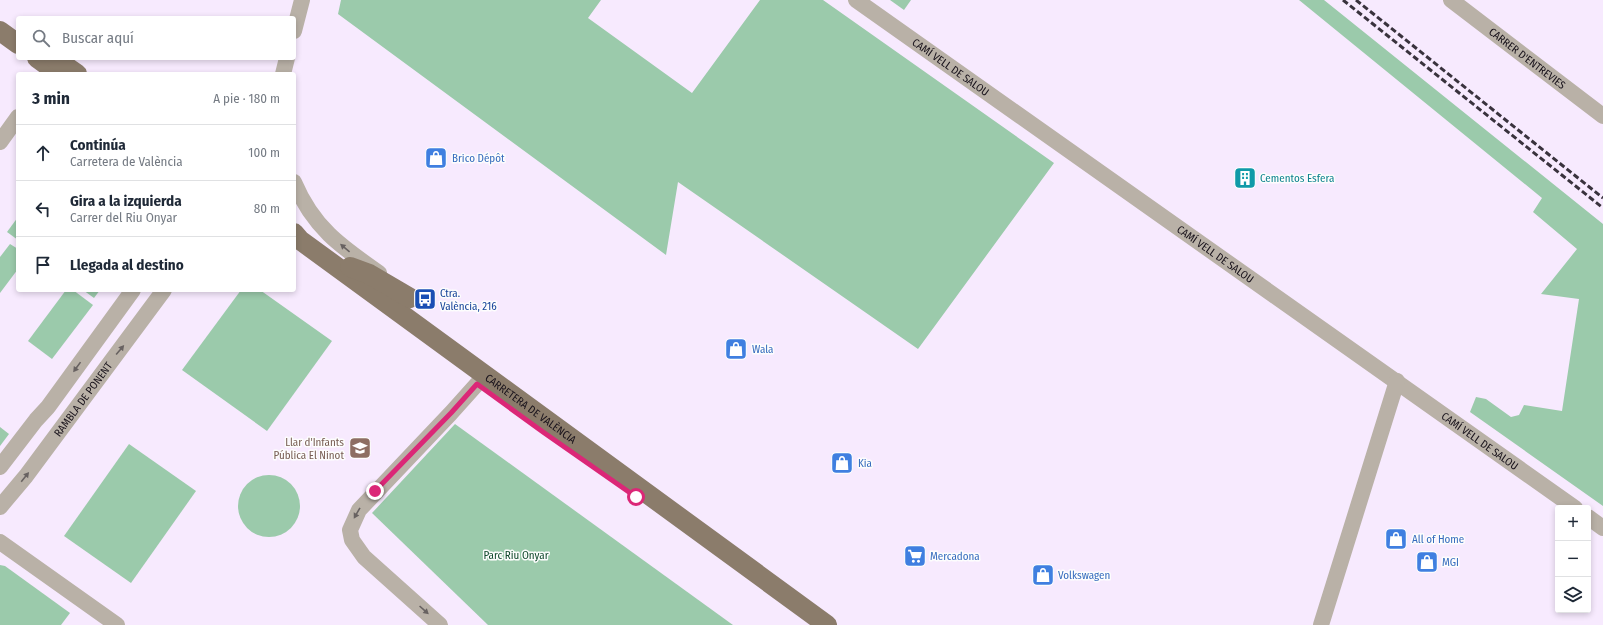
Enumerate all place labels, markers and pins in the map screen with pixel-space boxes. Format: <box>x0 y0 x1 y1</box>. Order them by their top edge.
shop icon: Brico Dépôt <box>423 145 449 171</box>
place label: Brico Dépôt <box>452 152 505 165</box>
building icon: Cementos Esfera <box>1232 165 1258 191</box>
place label: Cementos Esfera <box>1260 172 1334 185</box>
bus stop icon: Ctra. València, 216 <box>412 286 438 312</box>
place label: Ctra. València, 216 <box>440 287 497 313</box>
shop icon: Wala <box>723 336 749 362</box>
place label: Wala <box>752 343 773 356</box>
school or university icon: Llar d'Infants Pública El Ninot <box>347 435 373 461</box>
place label: Llar d'Infants Pública El Ninot <box>273 436 344 462</box>
shop icon: Kia <box>829 450 855 476</box>
place label: Kia <box>858 457 872 470</box>
shop icon: All of Home <box>1383 526 1409 552</box>
place label: All of Home <box>1412 533 1464 546</box>
supermarket icon: Mercadona <box>902 543 928 569</box>
shop icon: MGI <box>1414 549 1440 575</box>
place label: Mercadona <box>930 550 980 563</box>
place label: MGI <box>1442 556 1459 569</box>
shop icon: Volkswagen <box>1030 562 1056 588</box>
place label: Volkswagen <box>1058 569 1110 582</box>

